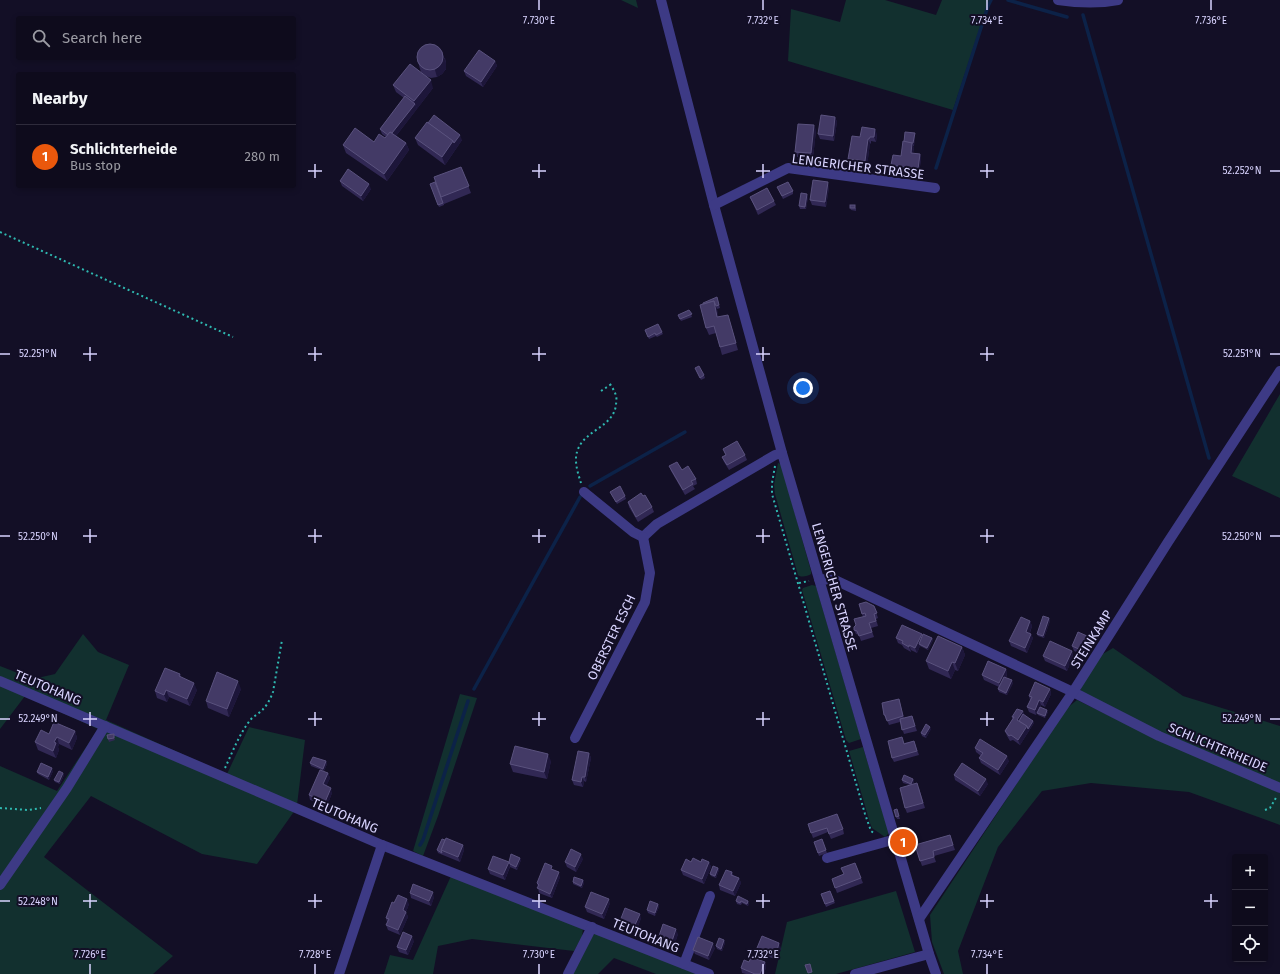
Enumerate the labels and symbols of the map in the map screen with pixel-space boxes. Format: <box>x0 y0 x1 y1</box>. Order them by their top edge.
text: 7.730°E <box>523 15 555 27</box>
text: 7.732°E <box>747 15 779 27</box>
text: 7.734°E <box>971 15 1003 27</box>
text: 7.736°E <box>1195 15 1227 27</box>
street label: LENGERICHER STRASSE <box>791 151 925 182</box>
text: 52.252°N <box>1222 165 1262 177</box>
text: 52.251°N <box>19 348 57 360</box>
text: 52.251°N <box>1223 348 1261 360</box>
your location <box>793 378 813 398</box>
street label: LENGERICHER STRASSE <box>809 521 860 653</box>
text: 52.250°N <box>18 531 58 543</box>
text: 52.250°N <box>1222 531 1262 543</box>
street label: OBERSTER ESCH <box>584 592 639 683</box>
street label: STEINKAMP <box>1068 607 1115 671</box>
street label: TEUTOHANG <box>12 667 83 708</box>
text: 52.249°N <box>18 713 58 725</box>
text: 52.249°N <box>1222 713 1262 725</box>
street label: SCHLICHTERHEIDE <box>1166 720 1270 775</box>
street label: TEUTOHANG <box>309 795 380 836</box>
pin: 1 <box>890 827 916 857</box>
text: 52.248°N <box>18 896 58 908</box>
street label: TEUTOHANG <box>610 915 682 956</box>
text: 7.726°E <box>74 949 106 961</box>
text: 7.728°E <box>299 949 331 961</box>
text: 7.730°E <box>523 949 555 961</box>
text: 7.732°E <box>747 949 779 961</box>
text: 7.734°E <box>971 949 1003 961</box>

